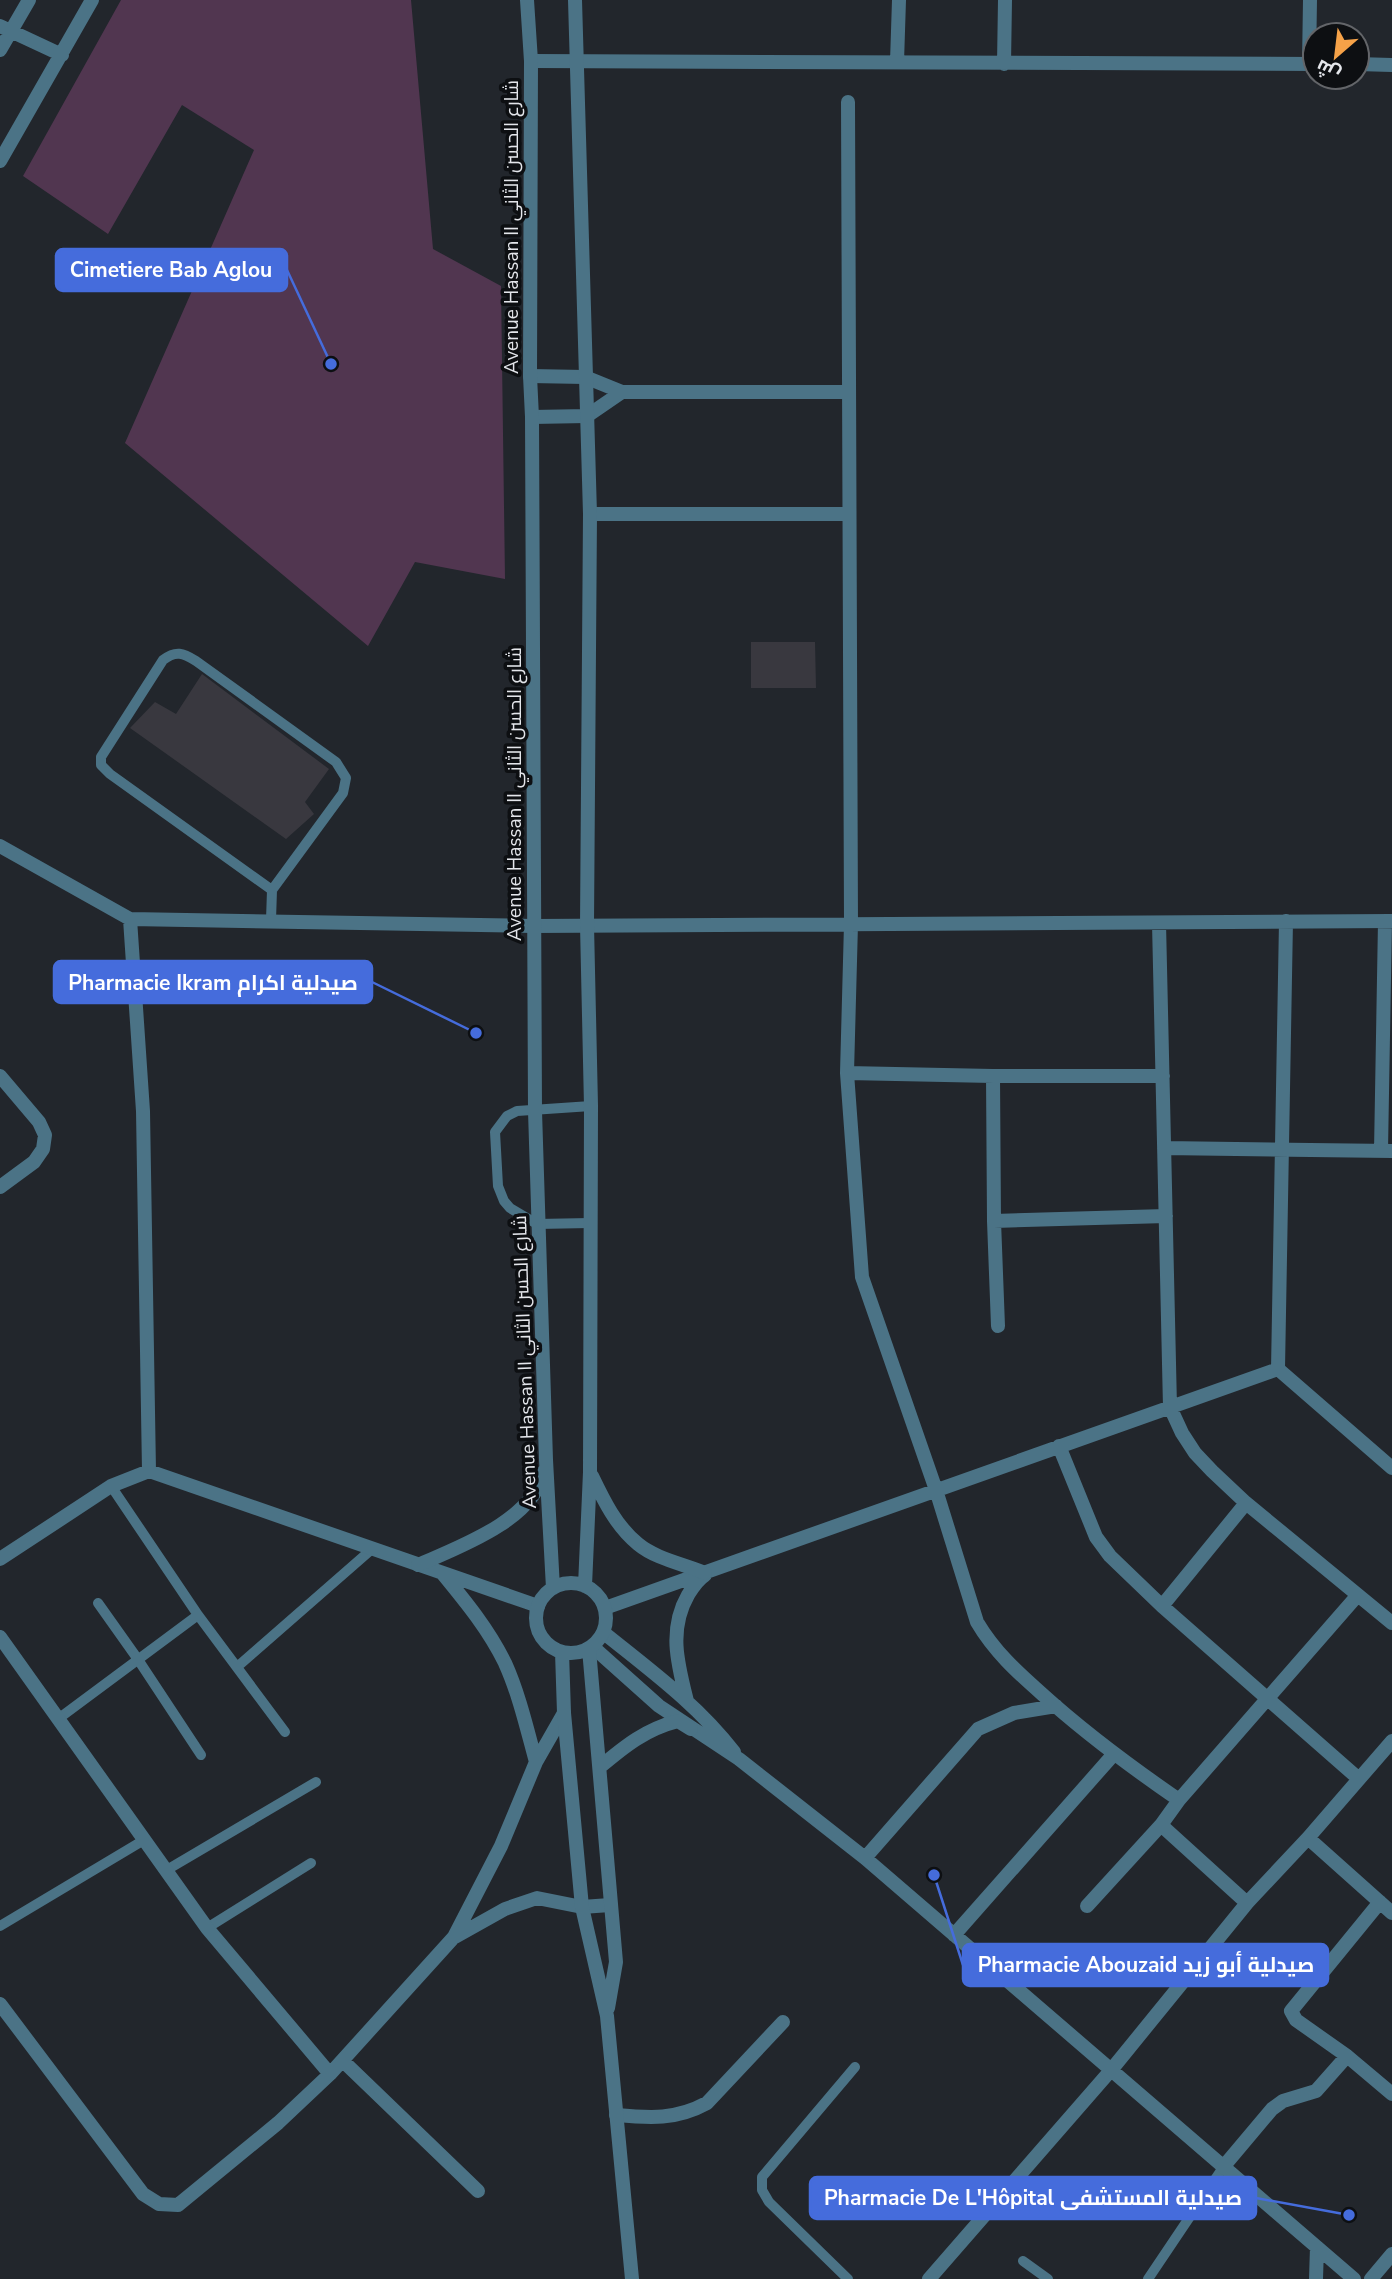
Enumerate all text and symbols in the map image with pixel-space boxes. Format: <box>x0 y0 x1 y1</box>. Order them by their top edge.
north arrow <box>1301 21 1371 91</box>
text: ش <box>1312 53 1345 87</box>
street label: Avenue Hassan II شارع الحسن الثاني <box>499 80 526 374</box>
callout: Cimetiere Bab Aglou <box>56 249 287 291</box>
text: Cimetiere Bab Aglou <box>70 256 272 284</box>
street label: Avenue Hassan II شارع الحسن الثاني <box>502 647 529 941</box>
callout: Pharmacie Ikram صيدلية اكرام <box>54 961 372 1003</box>
text: Pharmacie Ikram صيدلية اكرام <box>68 969 358 997</box>
street label: Avenue Hassan II شارع الحسن الثاني <box>507 1215 544 1509</box>
callout: Pharmacie Abouzaid صيدلية أبو زيد <box>963 1944 1328 1986</box>
text: Pharmacie Abouzaid صيدلية أبو زيد <box>978 1951 1314 1979</box>
callout: Pharmacie De L'Hôpital صيدلية المستشفى <box>810 2177 1256 2219</box>
text: Pharmacie De L'Hôpital صيدلية المستشفى <box>824 2184 1242 2212</box>

